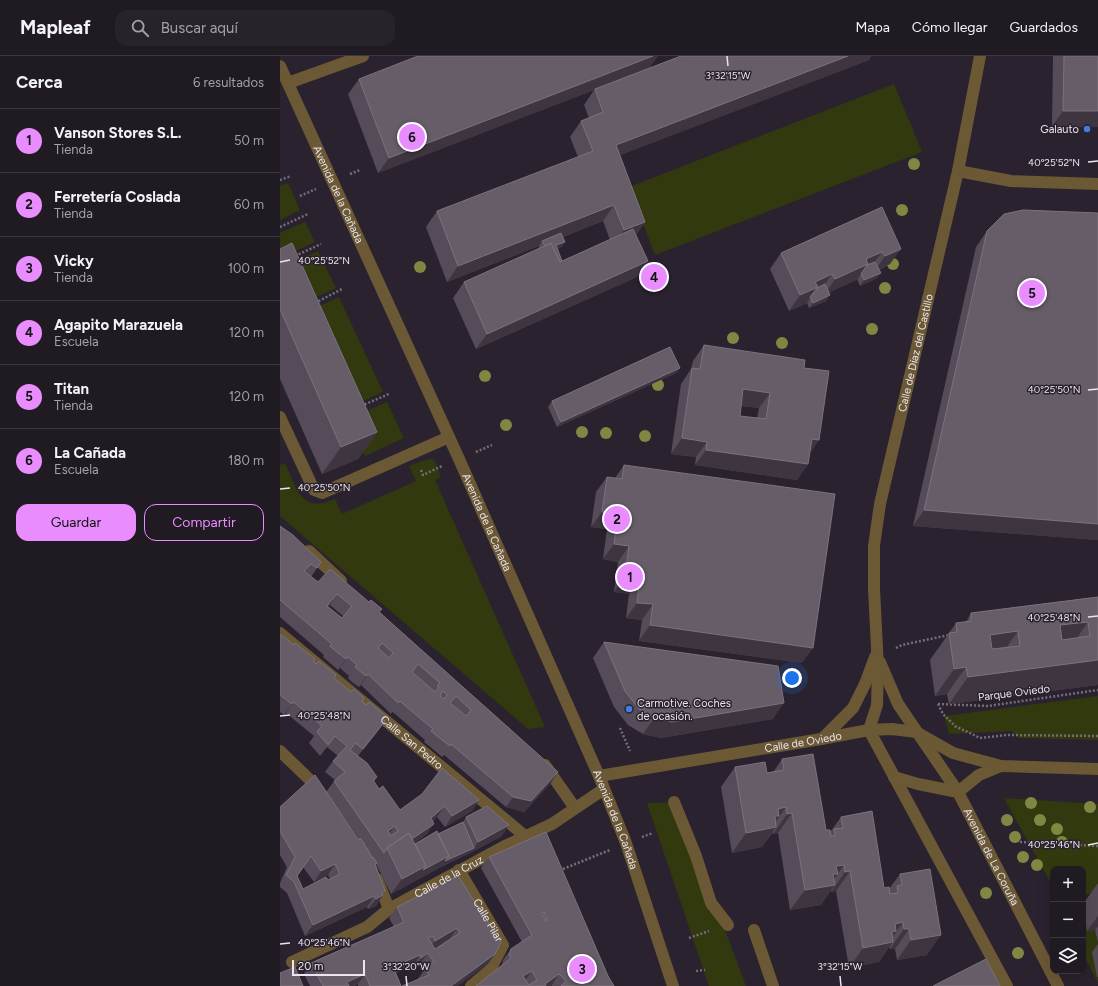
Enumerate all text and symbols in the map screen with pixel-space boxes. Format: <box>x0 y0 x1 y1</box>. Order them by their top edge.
search box <box>115 10 395 46</box>
text: Mapleaf <box>20 16 91 39</box>
icon: search <box>129 17 151 39</box>
text: Buscar aquí <box>161 19 238 37</box>
text: Mapa <box>855 19 890 36</box>
text: Cómo llegar <box>912 19 987 36</box>
text: Guardados <box>1009 19 1078 36</box>
text: 3°32'15"W <box>706 69 751 82</box>
text: Cerca <box>16 72 63 92</box>
text: 6 resultados <box>193 75 264 90</box>
pin: 6 <box>399 122 425 152</box>
place label: Galauto <box>1040 123 1079 136</box>
text: Vanson Stores S.L. <box>54 124 181 142</box>
marker: Galauto <box>1082 124 1092 134</box>
text: 1 <box>26 133 32 148</box>
text: 50 m <box>234 133 264 148</box>
text: Tienda <box>54 142 93 157</box>
street label: Avenida de la Cañada <box>311 143 366 245</box>
text: 40°25'52"N <box>1028 156 1080 169</box>
text: Ferretería Coslada <box>54 188 181 206</box>
text: 2 <box>25 197 33 212</box>
text: 60 m <box>234 197 264 212</box>
text: Tienda <box>54 206 93 221</box>
text: Vicky <box>54 252 94 270</box>
text: 40°25'52"N <box>298 254 350 267</box>
text: 3 <box>25 261 33 276</box>
text: 100 m <box>228 261 264 276</box>
pin: 4 <box>641 262 667 292</box>
text: Tienda <box>54 270 93 285</box>
pin: 5 <box>1019 278 1045 308</box>
street label: Calle de Díaz del Castillo <box>895 293 935 413</box>
text: Agapito Marazuela <box>54 316 183 334</box>
text: 4 <box>25 325 33 340</box>
text: 120 m <box>229 325 264 340</box>
text: Escuela <box>54 334 99 349</box>
text: Titan <box>54 380 89 398</box>
text: 40°25'50"N <box>1028 383 1080 396</box>
text: 5 <box>25 389 33 404</box>
text: 120 m <box>229 389 264 404</box>
text: Tienda <box>54 398 93 413</box>
text: La Cañada <box>54 444 126 462</box>
text: 6 <box>25 453 33 468</box>
text: 180 m <box>228 453 264 468</box>
text: Escuela <box>54 462 99 477</box>
street label: Avenida de la Cañada <box>460 471 514 573</box>
text: 40°25'50"N <box>298 481 350 494</box>
button: Guardar <box>16 504 136 541</box>
button: Compartir <box>144 504 264 541</box>
pin: 2 <box>604 504 630 534</box>
pin: 1 <box>617 562 643 592</box>
text: 40°25'48"N <box>1028 611 1080 624</box>
your location <box>782 668 802 688</box>
street label: Parque Oviedo <box>977 682 1051 704</box>
place label: Carmotive. Coches de ocasión. <box>637 697 731 723</box>
marker: Carmotive. Coches de ocasión. <box>624 704 634 714</box>
text: 40°25'48"N <box>298 709 350 722</box>
street label: Calle San Pedro <box>378 712 446 772</box>
street label: Calle de Oviedo <box>764 729 843 755</box>
street label: Avenida de la Cañada <box>591 768 641 871</box>
street label: Avenida de La Coruña <box>961 806 1022 908</box>
text: 40°25'46"N <box>1028 838 1080 851</box>
street label: Calle de la Cruz <box>412 853 485 901</box>
map controls <box>1050 866 1086 974</box>
button: + <box>1050 866 1086 902</box>
street label: Calle Pilar <box>471 896 506 944</box>
button: − <box>1050 902 1086 938</box>
text: 40°25'46"N <box>298 936 350 949</box>
button: layers <box>1050 938 1086 974</box>
pin: 3 <box>569 954 595 984</box>
scale bar <box>292 958 365 977</box>
text: 20 m <box>298 960 323 973</box>
text: 3°32'20"W <box>383 960 430 973</box>
text: 3°32'15"W <box>818 960 863 973</box>

